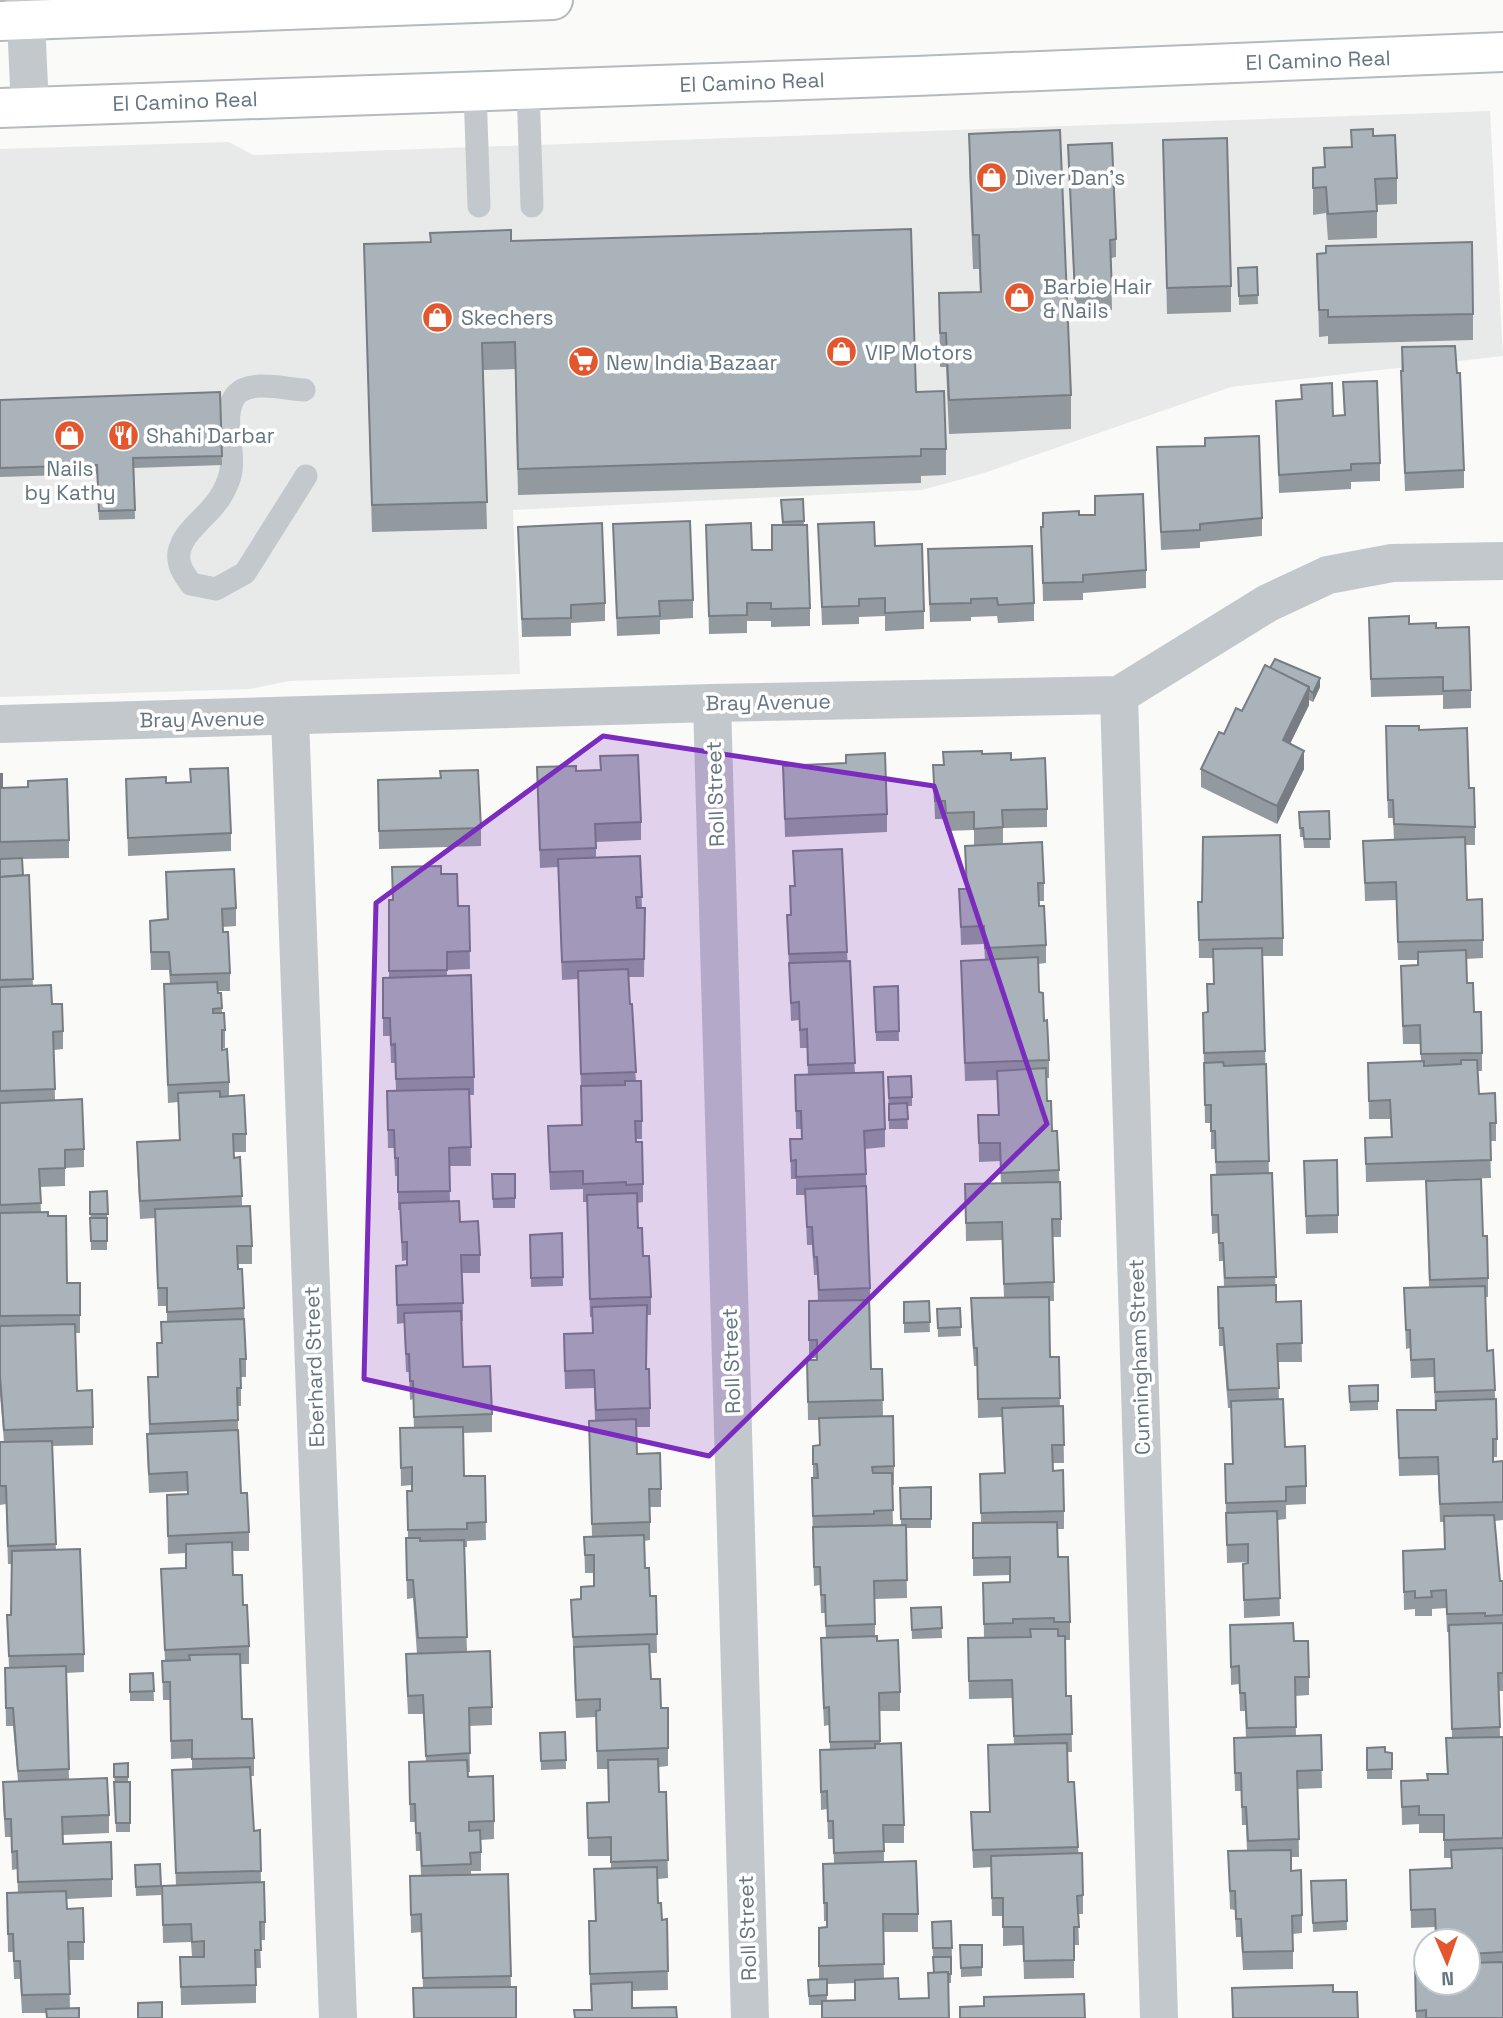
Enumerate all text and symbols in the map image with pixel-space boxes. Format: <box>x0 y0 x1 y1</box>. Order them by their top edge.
street label: El Camino Real <box>1245 44 1391 76</box>
street label: El Camino Real <box>679 66 825 98</box>
street label: El Camino Real <box>112 85 258 117</box>
shop icon: Diver Dan's <box>975 160 1009 194</box>
place label: Diver Dan's <box>1015 164 1125 191</box>
place label: Barbie Hair & Nails <box>1043 273 1152 324</box>
shop icon: Barbie Hair & Nails <box>1003 281 1037 315</box>
shop icon: Skechers <box>421 300 455 334</box>
place label: Skechers <box>461 304 554 331</box>
shop icon: VIP Motors <box>825 335 859 369</box>
place label: VIP Motors <box>865 339 973 366</box>
supermarket icon: New India Bazaar <box>566 345 600 379</box>
place label: New India Bazaar <box>606 349 778 376</box>
restaurant icon: Shahi Darbar <box>106 418 140 452</box>
shop icon: Nails by Kathy <box>53 419 87 453</box>
place label: Shahi Darbar <box>146 422 275 449</box>
place label: Nails by Kathy <box>24 455 116 506</box>
street label: Bray Avenue <box>705 687 831 717</box>
street label: Bray Avenue <box>139 704 265 734</box>
street label: Roll Street <box>700 741 730 847</box>
street label: Cunningham Street <box>1122 1259 1156 1455</box>
street label: Eberhard Street <box>298 1286 330 1448</box>
street label: Roll Street <box>716 1308 746 1414</box>
street label: Roll Street <box>732 1875 762 1981</box>
north arrow <box>1412 1927 1482 1997</box>
text: N <box>1441 1966 1454 1991</box>

